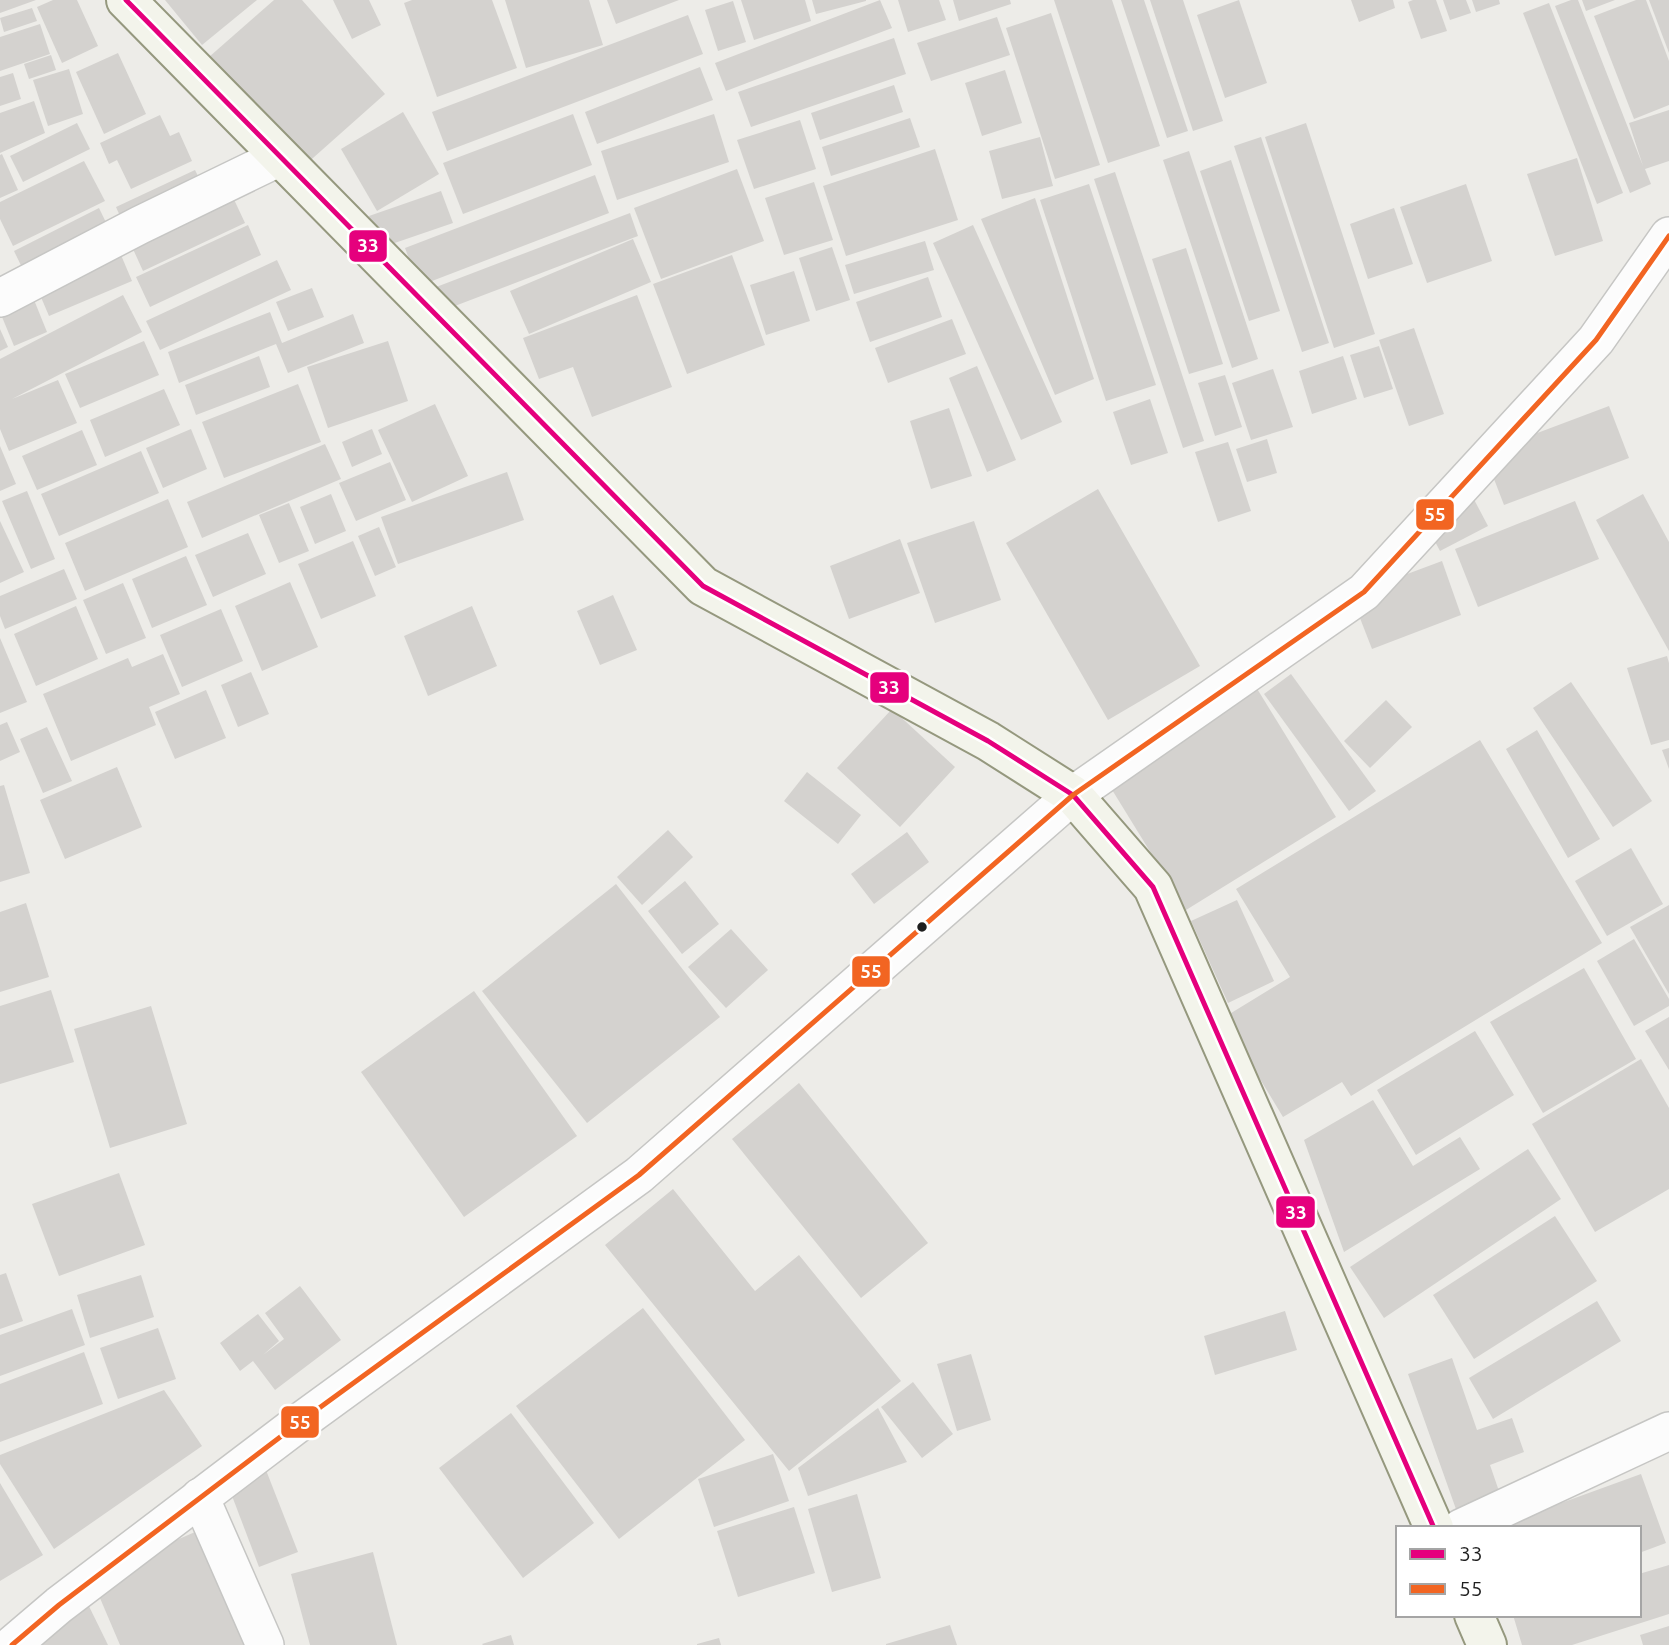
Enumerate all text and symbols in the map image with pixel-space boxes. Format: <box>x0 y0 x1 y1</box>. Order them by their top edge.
line badge: 33 <box>348 229 388 263</box>
text: 33 <box>357 234 379 256</box>
line badge: 55 <box>1415 498 1455 531</box>
text: 55 <box>1424 503 1446 525</box>
line badge: 33 <box>869 671 910 704</box>
text: 33 <box>878 676 900 698</box>
unlabelled marker <box>915 920 929 934</box>
line badge: 55 <box>851 955 891 988</box>
text: 55 <box>860 960 882 982</box>
line badge: 33 <box>1275 1195 1316 1229</box>
text: 33 <box>1285 1201 1307 1223</box>
line badge: 55 <box>280 1405 320 1439</box>
text: 55 <box>289 1411 311 1433</box>
legend <box>1396 1526 1641 1617</box>
text: 33 <box>1459 1541 1483 1565</box>
text: 55 <box>1459 1576 1483 1600</box>

